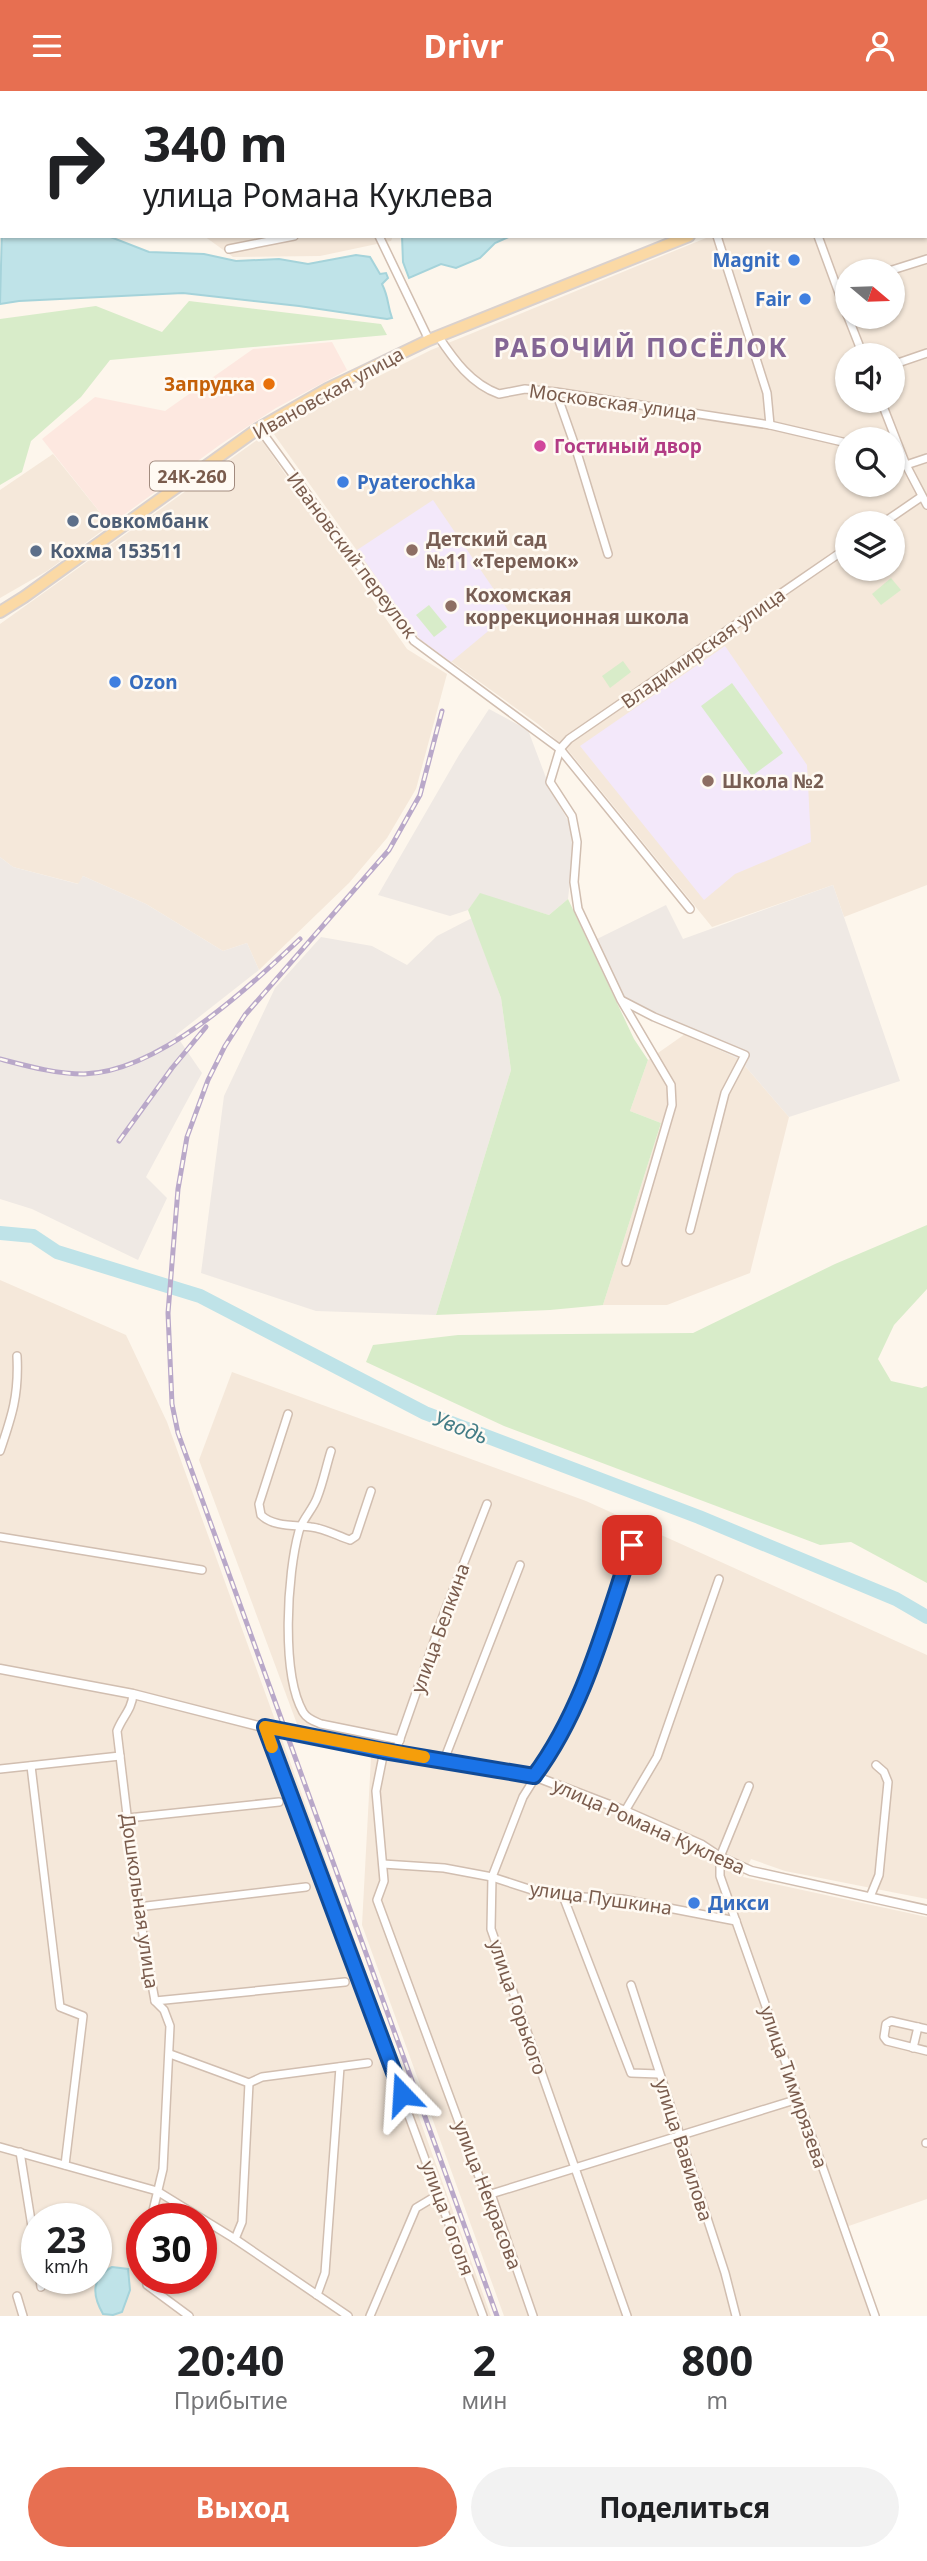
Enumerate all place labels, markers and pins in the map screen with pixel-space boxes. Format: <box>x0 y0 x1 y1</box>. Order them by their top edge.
place label: Magnit <box>712 247 780 273</box>
marker: Magnit <box>786 252 802 268</box>
place label: Fair <box>755 286 791 312</box>
marker: Fair <box>797 291 813 307</box>
place label: Запрудка <box>164 371 255 397</box>
marker: Запрудка <box>261 376 277 392</box>
place label: Гостиный двор <box>554 433 702 459</box>
marker: Гостиный двор <box>532 438 548 454</box>
place label: Pyaterochka <box>357 469 476 495</box>
marker: Pyaterochka <box>335 474 351 490</box>
place label: Совкомбанк <box>87 508 209 534</box>
marker: Совкомбанк <box>65 513 81 529</box>
place label: Детский сад №11 «Теремок» <box>426 526 579 574</box>
place label: Кохма 153511 <box>50 538 183 564</box>
marker: Детский сад №11 «Теремок» <box>404 542 420 558</box>
marker: Кохма 153511 <box>28 543 44 559</box>
place label: Кохомская коррекционная школа <box>465 582 689 630</box>
marker: Кохомская коррекционная школа <box>443 598 459 614</box>
place label: Ozon <box>129 669 178 695</box>
marker: Ozon <box>107 674 123 690</box>
place label: Школа №2 <box>722 768 824 794</box>
marker: Школа №2 <box>700 773 716 789</box>
pin <box>602 1515 662 1575</box>
place label: Дикси <box>708 1890 770 1916</box>
marker: Дикси <box>686 1895 702 1911</box>

